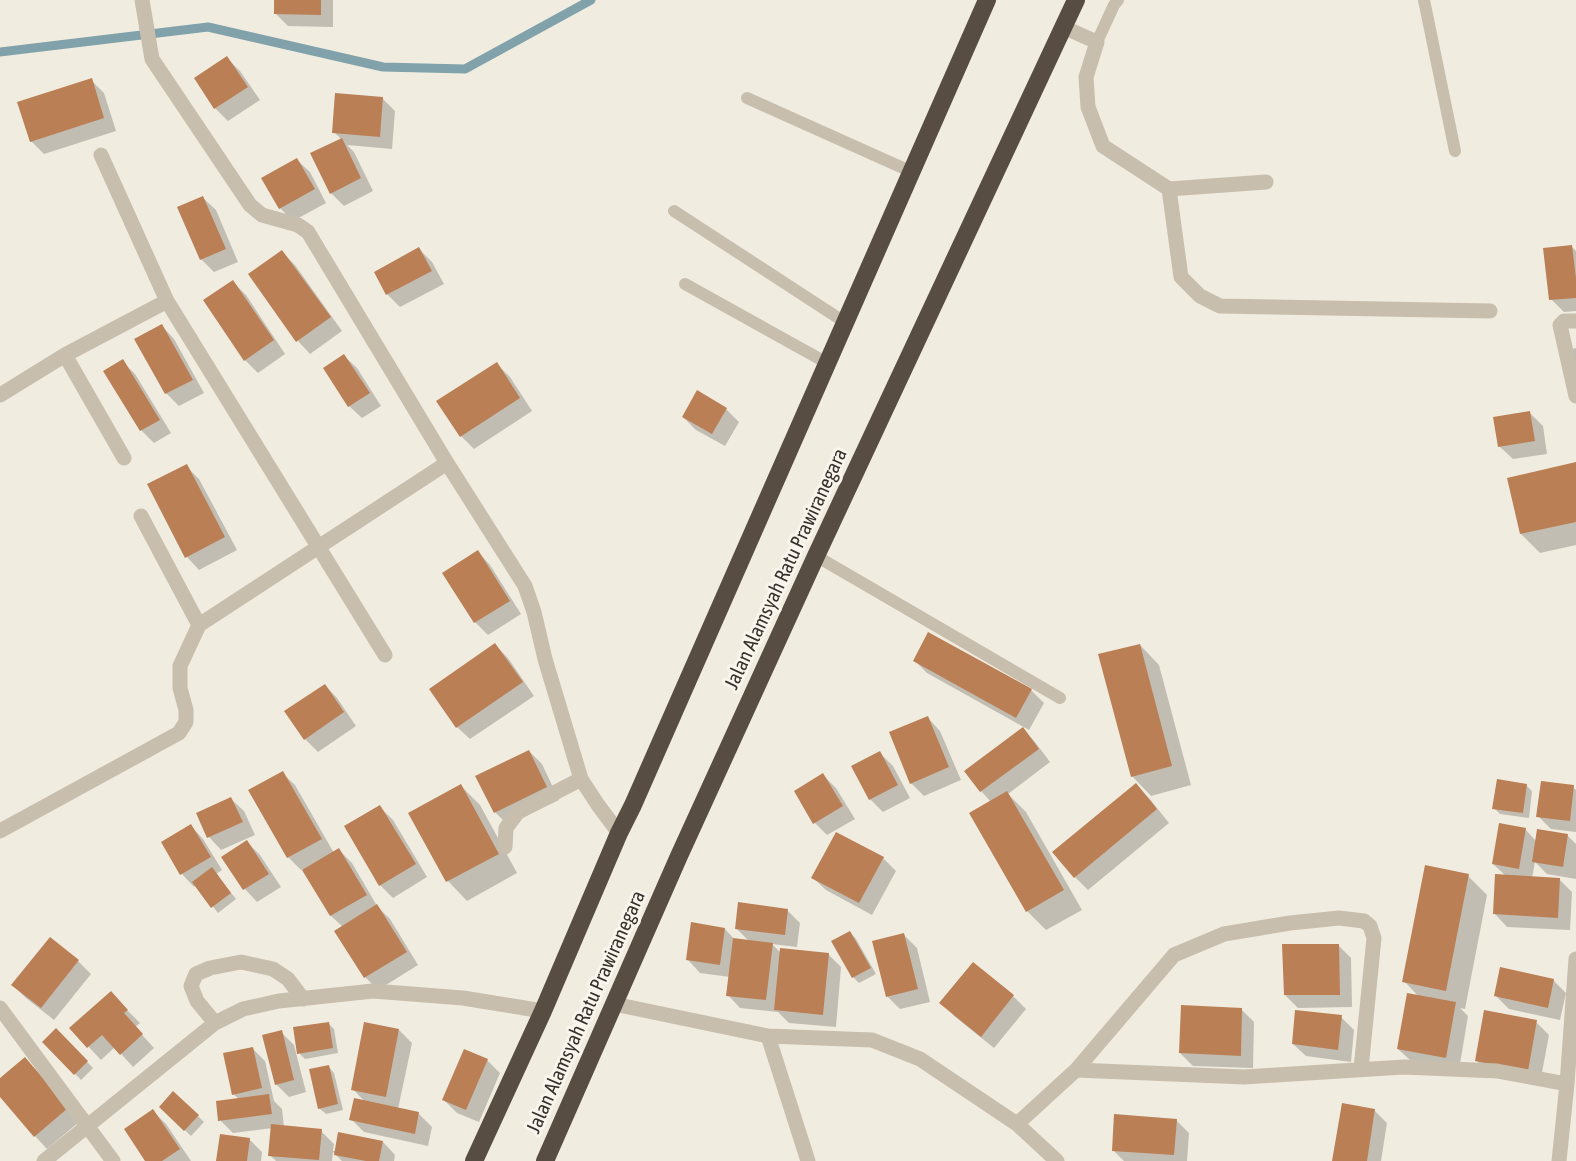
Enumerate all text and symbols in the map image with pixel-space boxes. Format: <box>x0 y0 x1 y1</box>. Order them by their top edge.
street label: Jalan Alamsyah Ratu Prawiranegara <box>720 445 852 693</box>
street label: Jalan Alamsyah Ratu Prawiranegara <box>522 887 650 1137</box>

